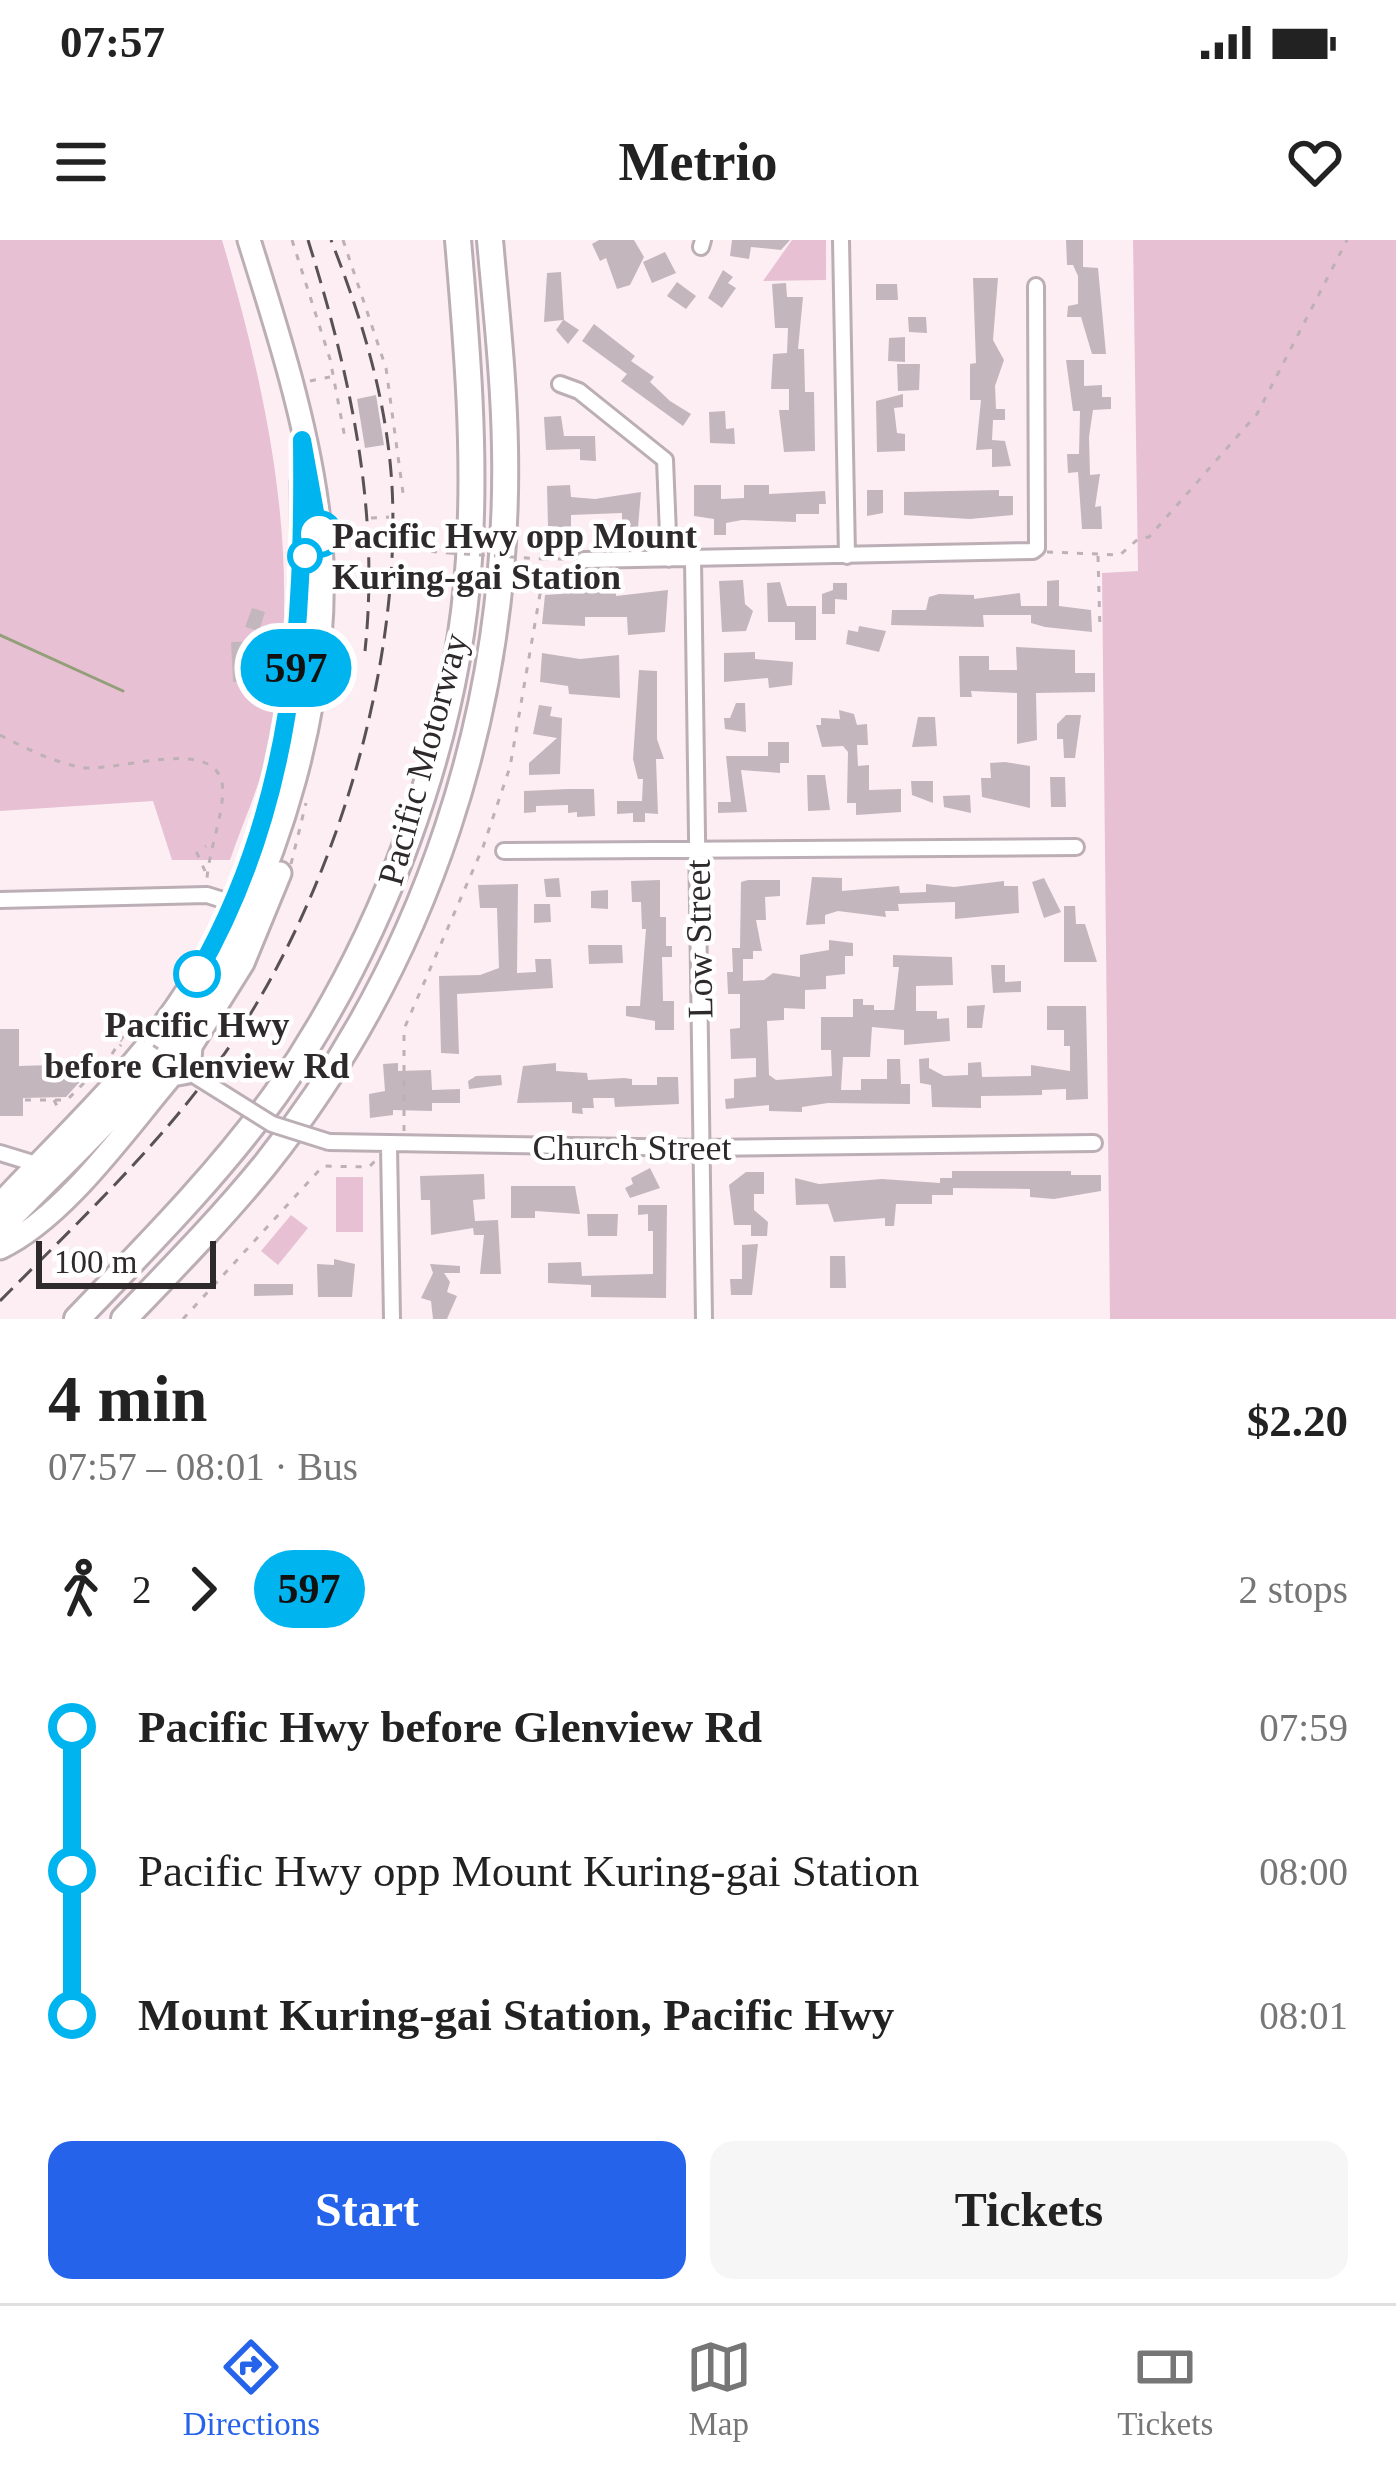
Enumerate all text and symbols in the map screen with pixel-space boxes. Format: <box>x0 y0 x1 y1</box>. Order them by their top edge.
text: 07:57 <box>60 17 165 67</box>
icon: menu <box>48 129 114 195</box>
icon: heart <box>1282 129 1348 195</box>
text: Metrio <box>619 132 777 192</box>
unlabelled marker <box>297 512 341 556</box>
place label: Pacific Hwy opp Mount Kuring-gai Station <box>332 516 697 597</box>
marker: Pacific Hwy opp Mount Kuring-gai Station <box>289 540 321 572</box>
line badge: 597 <box>227 629 365 707</box>
street label: Pacific Motorway <box>370 629 476 889</box>
text: 597 <box>265 645 328 691</box>
street label: Low Street <box>678 859 720 1019</box>
marker: Pacific Hwy before Glenview Rd <box>175 952 219 996</box>
place label: Pacific Hwy before Glenview Rd <box>44 1005 350 1086</box>
street label: Church Street <box>533 1128 731 1168</box>
scale bar <box>36 1235 216 1288</box>
text: 100 m <box>54 1244 137 1280</box>
text: 4 min <box>48 1362 208 1435</box>
text: $2.20 <box>1247 1396 1348 1446</box>
text: 07:57 – 08:01 · Bus <box>48 1445 358 1488</box>
icon: walk <box>48 1556 114 1622</box>
icon: forward <box>170 1556 236 1622</box>
text: 597 <box>278 1566 341 1612</box>
text: 2 <box>132 1568 152 1611</box>
text: 2 stops <box>1239 1568 1348 1611</box>
text: Pacific Hwy before Glenview Rd <box>138 1702 762 1752</box>
text: 07:59 <box>1259 1706 1348 1749</box>
text: Pacific Hwy opp Mount Kuring-gai Station <box>138 1846 919 1896</box>
text: 08:00 <box>1259 1850 1348 1893</box>
text: Mount Kuring-gai Station, Pacific Hwy <box>138 1990 894 2040</box>
text: 08:01 <box>1259 1994 1348 2037</box>
button: Start <box>48 2141 686 2279</box>
button: Tickets <box>710 2141 1348 2279</box>
tab: Directions <box>183 2334 320 2443</box>
tab: Map <box>686 2334 752 2443</box>
tab: Tickets <box>1117 2334 1213 2443</box>

